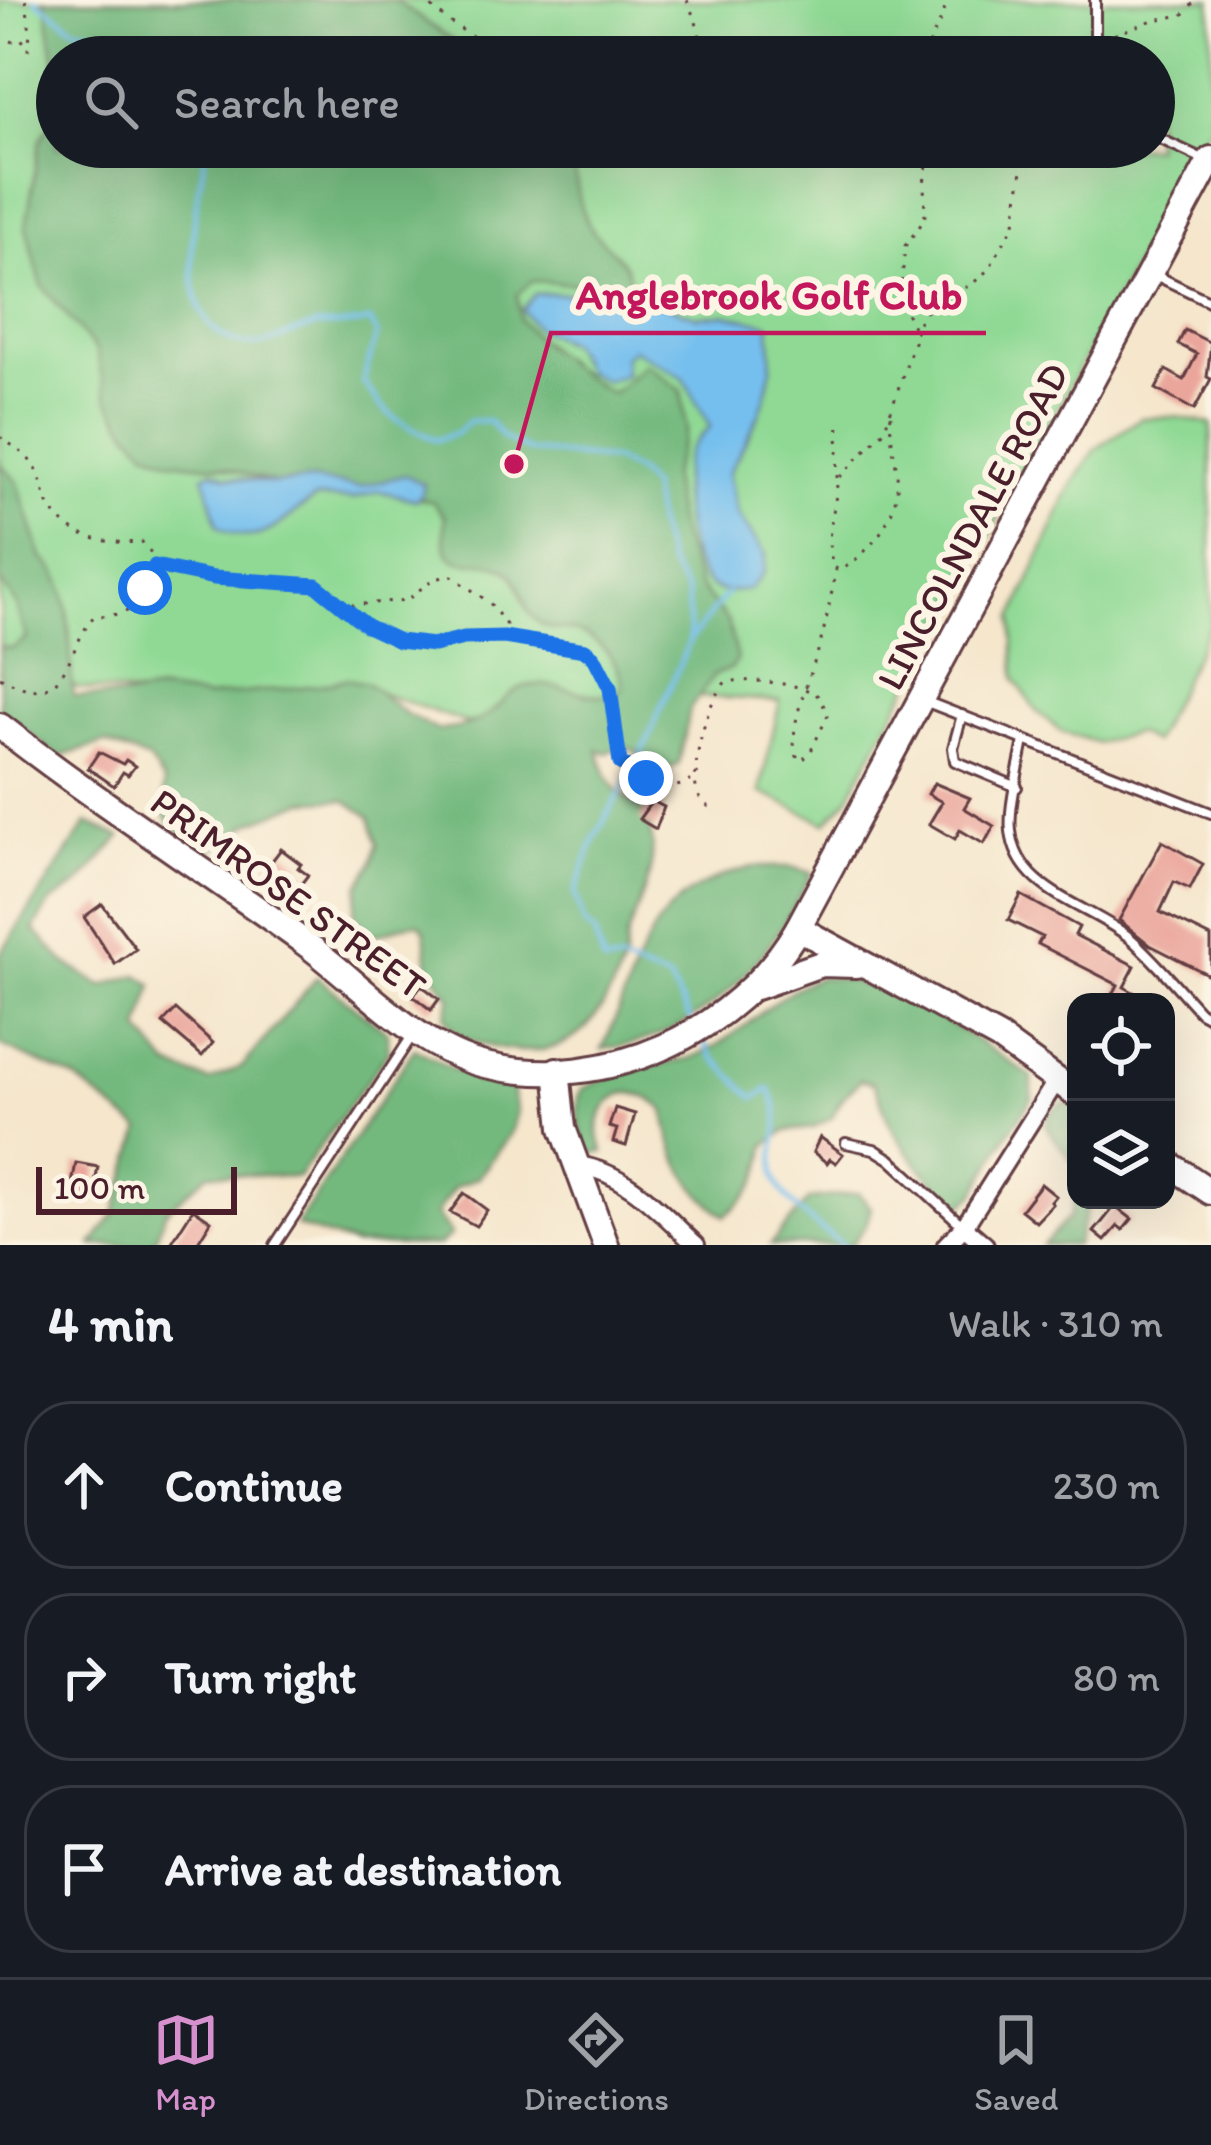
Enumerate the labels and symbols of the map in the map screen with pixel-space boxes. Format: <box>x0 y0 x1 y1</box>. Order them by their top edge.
callout: Anglebrook Golf Club <box>551 255 986 333</box>
text: Anglebrook Golf Club <box>576 269 962 320</box>
street label: LINCOLNDALE ROAD <box>866 355 1079 698</box>
route start <box>118 561 172 615</box>
route end <box>619 751 673 805</box>
street label: PRIMROSE STREET <box>142 778 436 1009</box>
scale bar <box>36 1161 237 1214</box>

